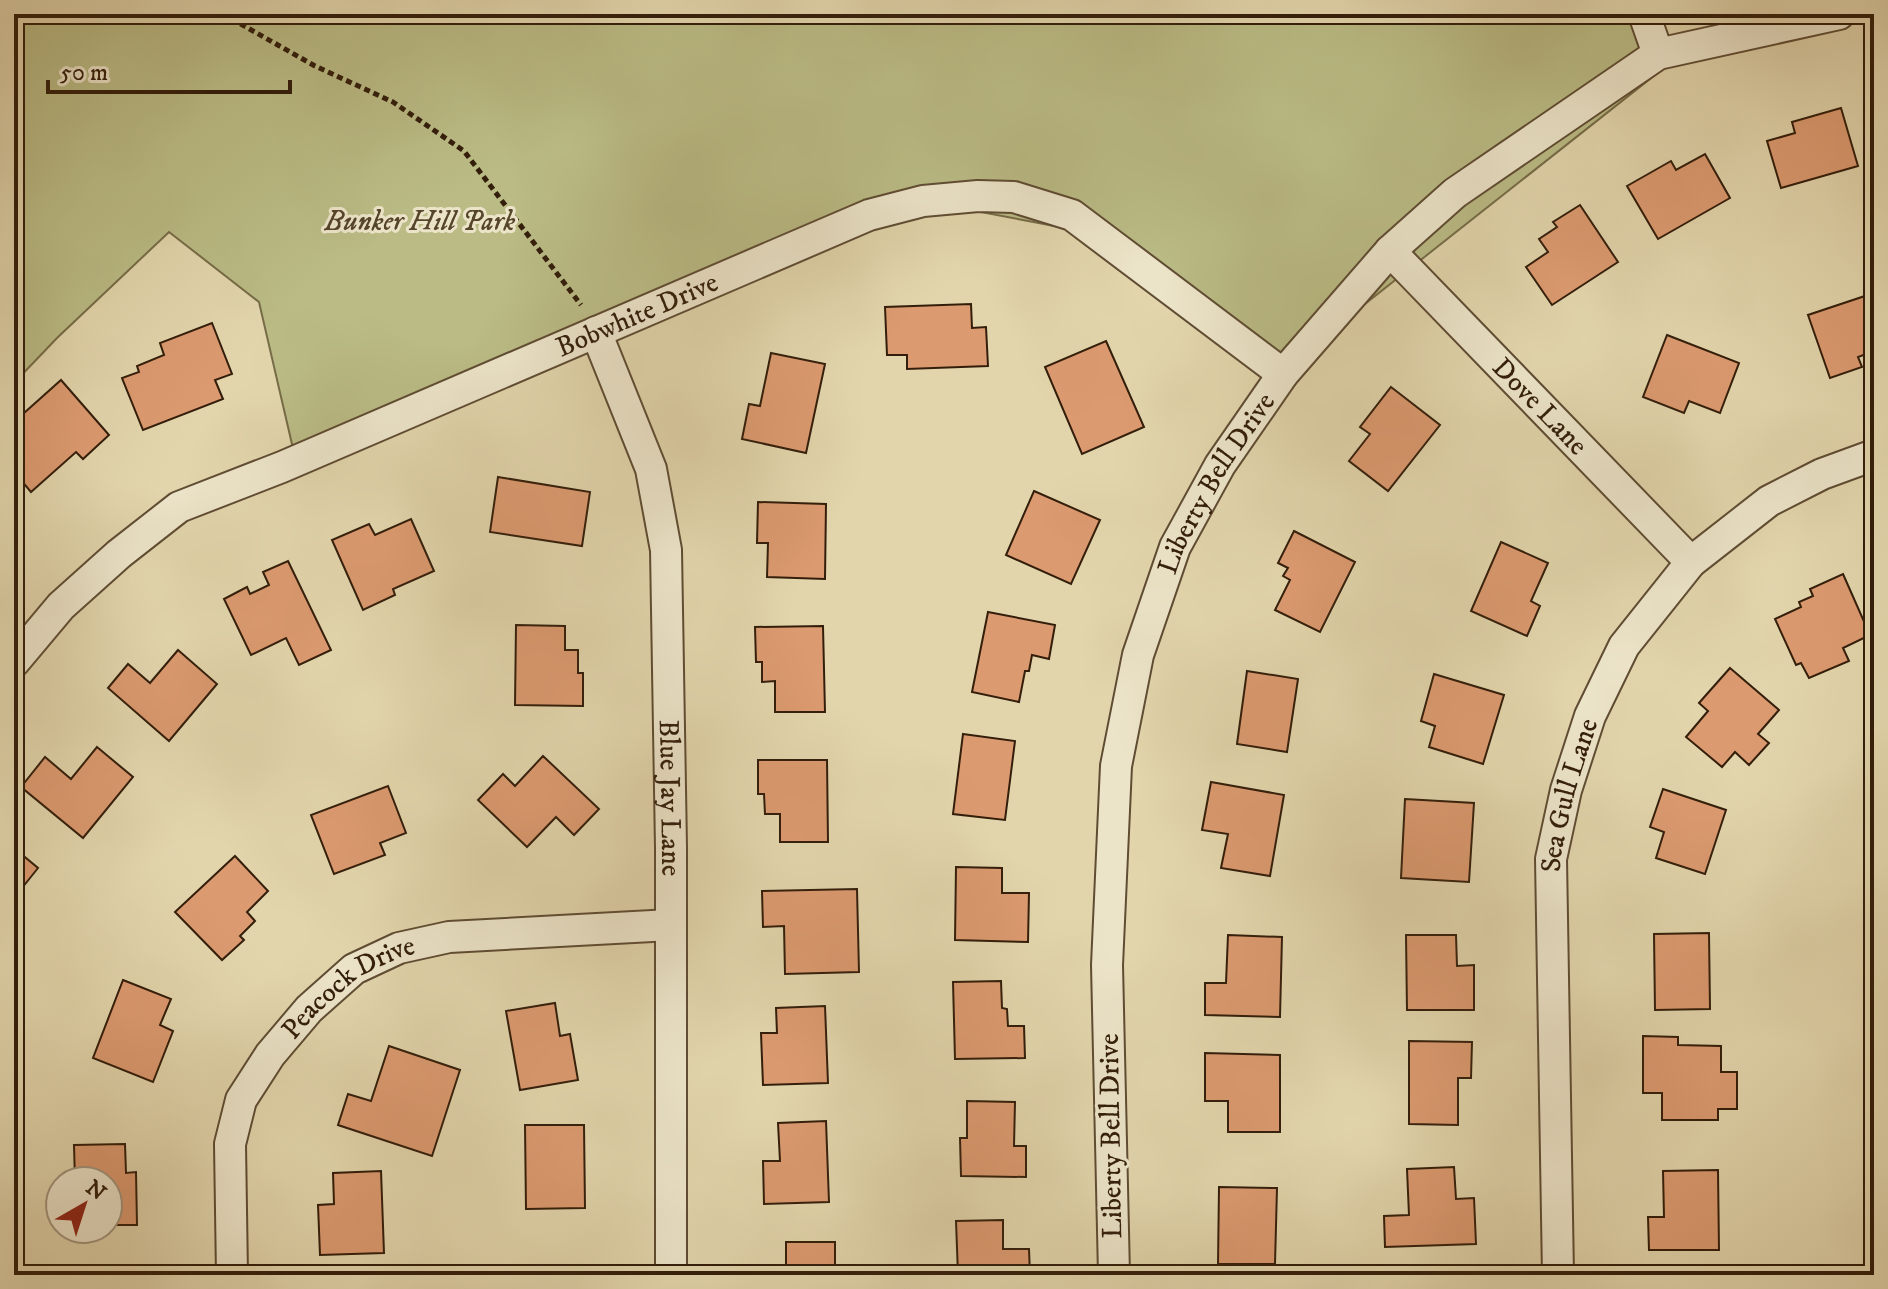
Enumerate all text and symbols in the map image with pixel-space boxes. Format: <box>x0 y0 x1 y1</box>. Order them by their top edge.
scale bar <box>48 44 290 94</box>
text: 50 m <box>60 58 108 88</box>
park label: Bunker Hill Park <box>324 204 515 239</box>
street label: Bobwhite Drive <box>551 264 723 365</box>
street label: Dove Lane <box>1485 350 1595 462</box>
street label: Liberty Bell Drive <box>1150 386 1283 578</box>
street label: Sea Gull Lane <box>1533 714 1606 873</box>
street label: Blue Jay Lane <box>651 719 689 876</box>
street label: Peacock Drive <box>274 928 418 1046</box>
street label: Liberty Bell Drive <box>1092 1033 1130 1239</box>
north arrow <box>44 1165 124 1245</box>
text: N <box>80 1174 111 1207</box>

